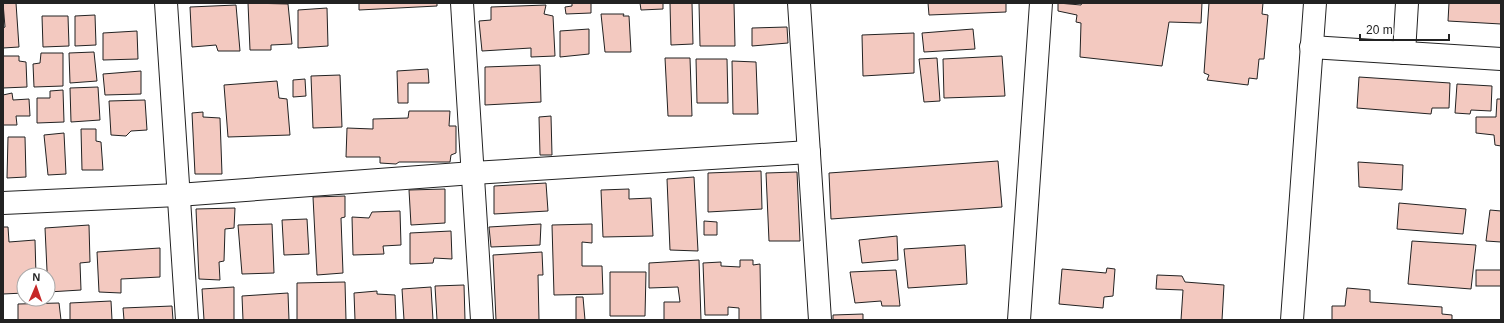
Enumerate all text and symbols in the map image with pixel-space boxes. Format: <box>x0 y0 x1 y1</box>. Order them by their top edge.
scale bar <box>1360 16 1449 42</box>
text: 20 m <box>1366 23 1393 37</box>
north arrow <box>16 267 56 307</box>
text: N <box>32 271 41 283</box>

